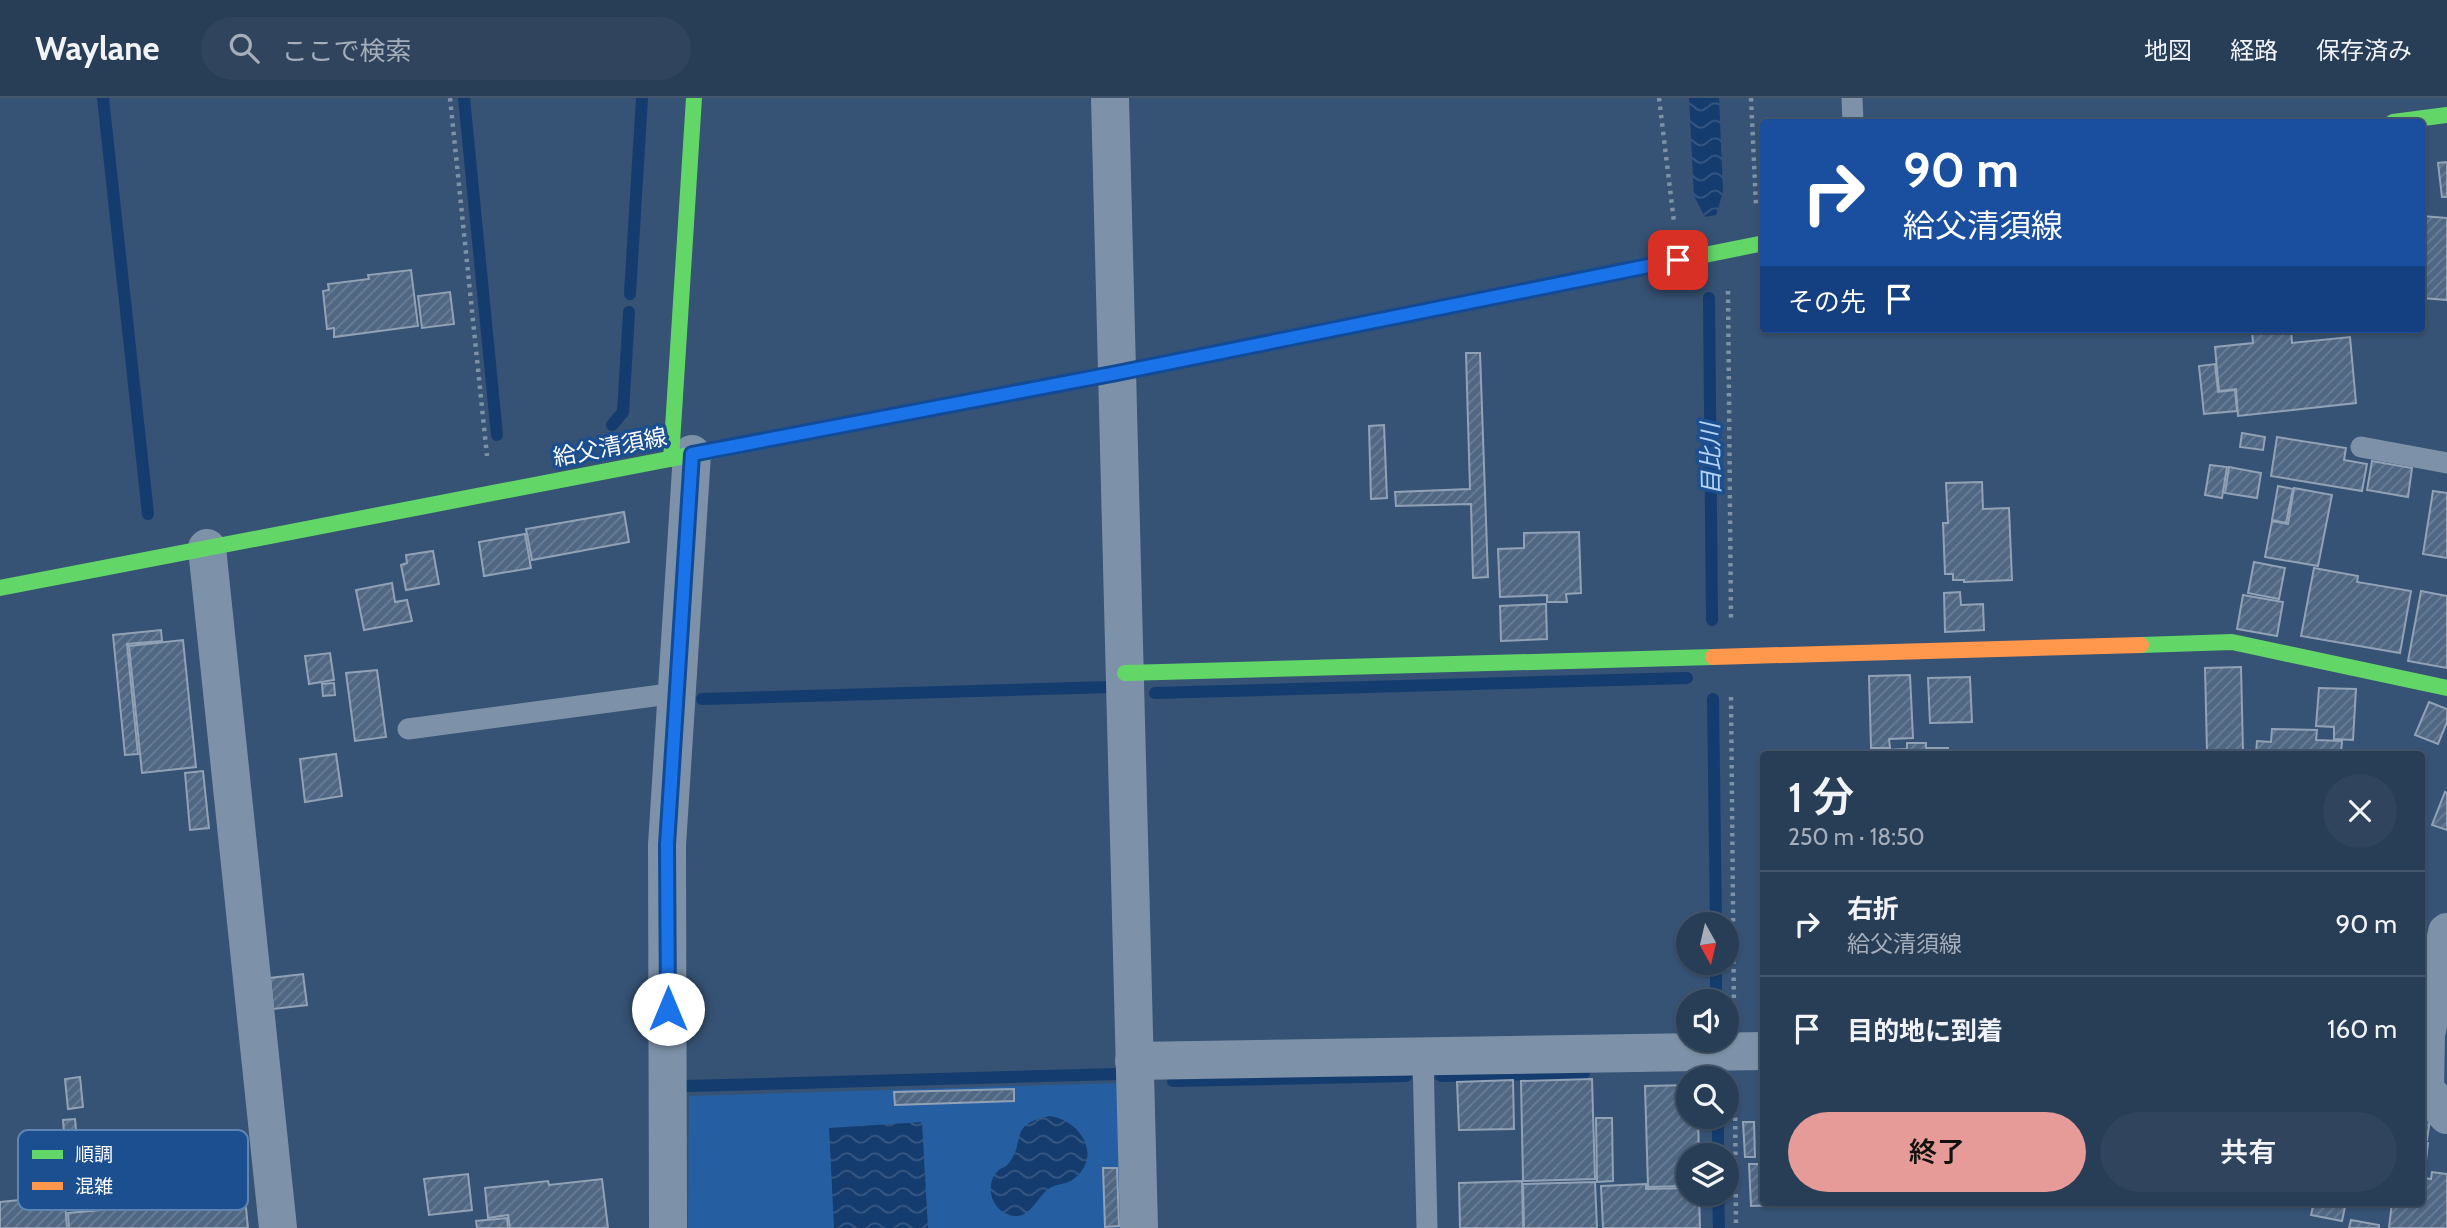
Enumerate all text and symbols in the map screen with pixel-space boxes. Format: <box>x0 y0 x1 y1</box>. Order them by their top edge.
search box <box>201 17 691 80</box>
text: Waylane <box>35 28 159 68</box>
icon: search <box>225 29 263 67</box>
text: ここで検索 <box>281 35 411 67</box>
text: 地図 <box>2144 36 2192 65</box>
text: 経路 <box>2230 36 2278 65</box>
text: 保存済み <box>2316 36 2412 65</box>
text: 90 m <box>1903 140 2019 199</box>
icon: right <box>1788 147 1879 238</box>
text: 給父清須線 <box>1903 206 2063 245</box>
pin <box>1648 230 1708 290</box>
icon: arrive <box>1659 241 1697 279</box>
icon: arrive <box>1880 280 1918 318</box>
text: その先 <box>1788 286 1866 318</box>
water label: 目比川 <box>1695 420 1726 495</box>
street label: 給父清須線 <box>551 422 669 472</box>
text: 1 分 <box>1788 771 1854 823</box>
button: close <box>2323 774 2397 848</box>
text: 250 m · 18:50 <box>1788 823 1924 851</box>
text: 右折 <box>1847 893 1899 925</box>
icon: right <box>1788 905 1826 943</box>
text: 90 m <box>2335 908 2397 940</box>
north arrow <box>1676 912 1740 975</box>
map controls <box>1676 912 1739 1206</box>
text: 給父清須線 <box>1847 930 1962 958</box>
position arrow <box>631 972 705 1046</box>
button: sound <box>1676 989 1739 1052</box>
icon: arrive <box>1788 1010 1826 1048</box>
text: 160 m <box>2327 1013 2397 1045</box>
text: 目的地に到着 <box>1847 1015 2003 1047</box>
button: search <box>1676 1066 1739 1129</box>
button: 終了 <box>1788 1112 2086 1192</box>
button: 共有 <box>2100 1112 2397 1192</box>
legend <box>18 1130 248 1210</box>
text: 順調 <box>75 1143 113 1166</box>
button: layers <box>1676 1143 1739 1206</box>
text: 混雑 <box>75 1175 113 1198</box>

